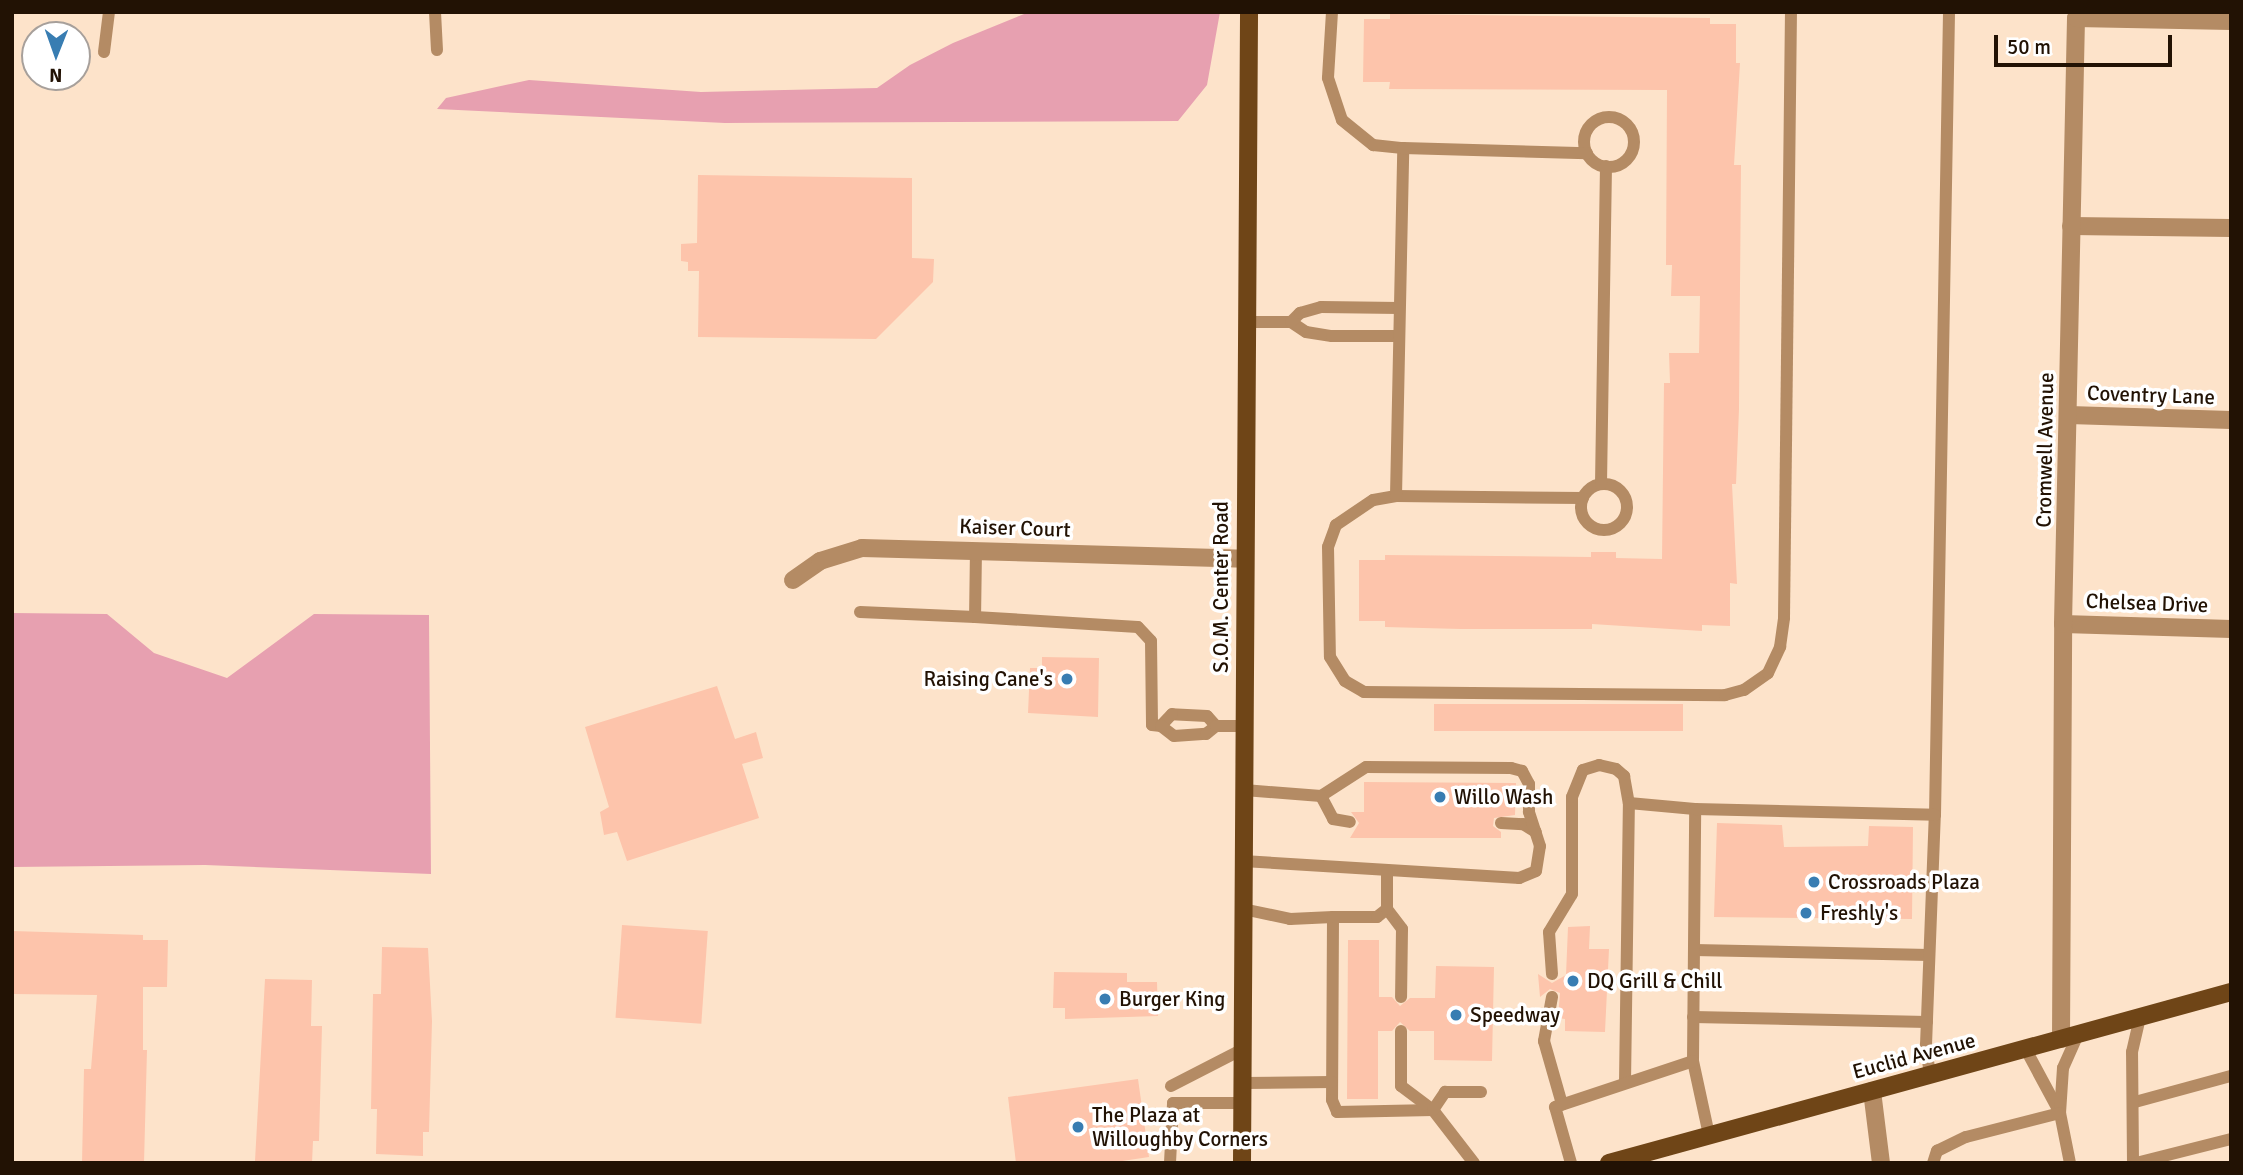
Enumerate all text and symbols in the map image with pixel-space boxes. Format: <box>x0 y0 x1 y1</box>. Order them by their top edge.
north arrow <box>21 21 91 91</box>
scale bar <box>1998 21 2176 65</box>
text: 50 m <box>2007 34 2051 60</box>
text: N <box>49 63 62 87</box>
street label: Cromwell Avenue <box>2031 372 2059 528</box>
street label: Coventry Lane <box>2087 380 2215 410</box>
street label: S.O.M. Center Road <box>1208 501 1234 673</box>
street label: Kaiser Court <box>959 513 1071 543</box>
street label: Chelsea Drive <box>2085 588 2209 618</box>
place label: Raising Cane's <box>923 666 1053 692</box>
marker: Raising Cane's <box>1059 671 1075 687</box>
place label: Willo Wash <box>1454 784 1553 810</box>
marker: Willo Wash <box>1432 789 1448 805</box>
place label: Crossroads Plaza <box>1828 869 1980 895</box>
marker: Crossroads Plaza <box>1806 874 1822 890</box>
place label: Freshly's <box>1820 900 1898 926</box>
marker: Freshly's <box>1798 905 1814 921</box>
place label: DQ Grill & Chill <box>1587 968 1723 994</box>
marker: DQ Grill & Chill <box>1565 973 1581 989</box>
place label: Burger King <box>1119 986 1225 1012</box>
marker: Burger King <box>1097 991 1113 1007</box>
place label: Speedway <box>1470 1002 1560 1028</box>
marker: Speedway <box>1448 1007 1464 1023</box>
street label: Euclid Avenue <box>1850 1028 1978 1084</box>
place label: The Plaza at Willoughby Corners <box>1092 1102 1268 1152</box>
marker: The Plaza at Willoughby Corners <box>1070 1119 1086 1135</box>

